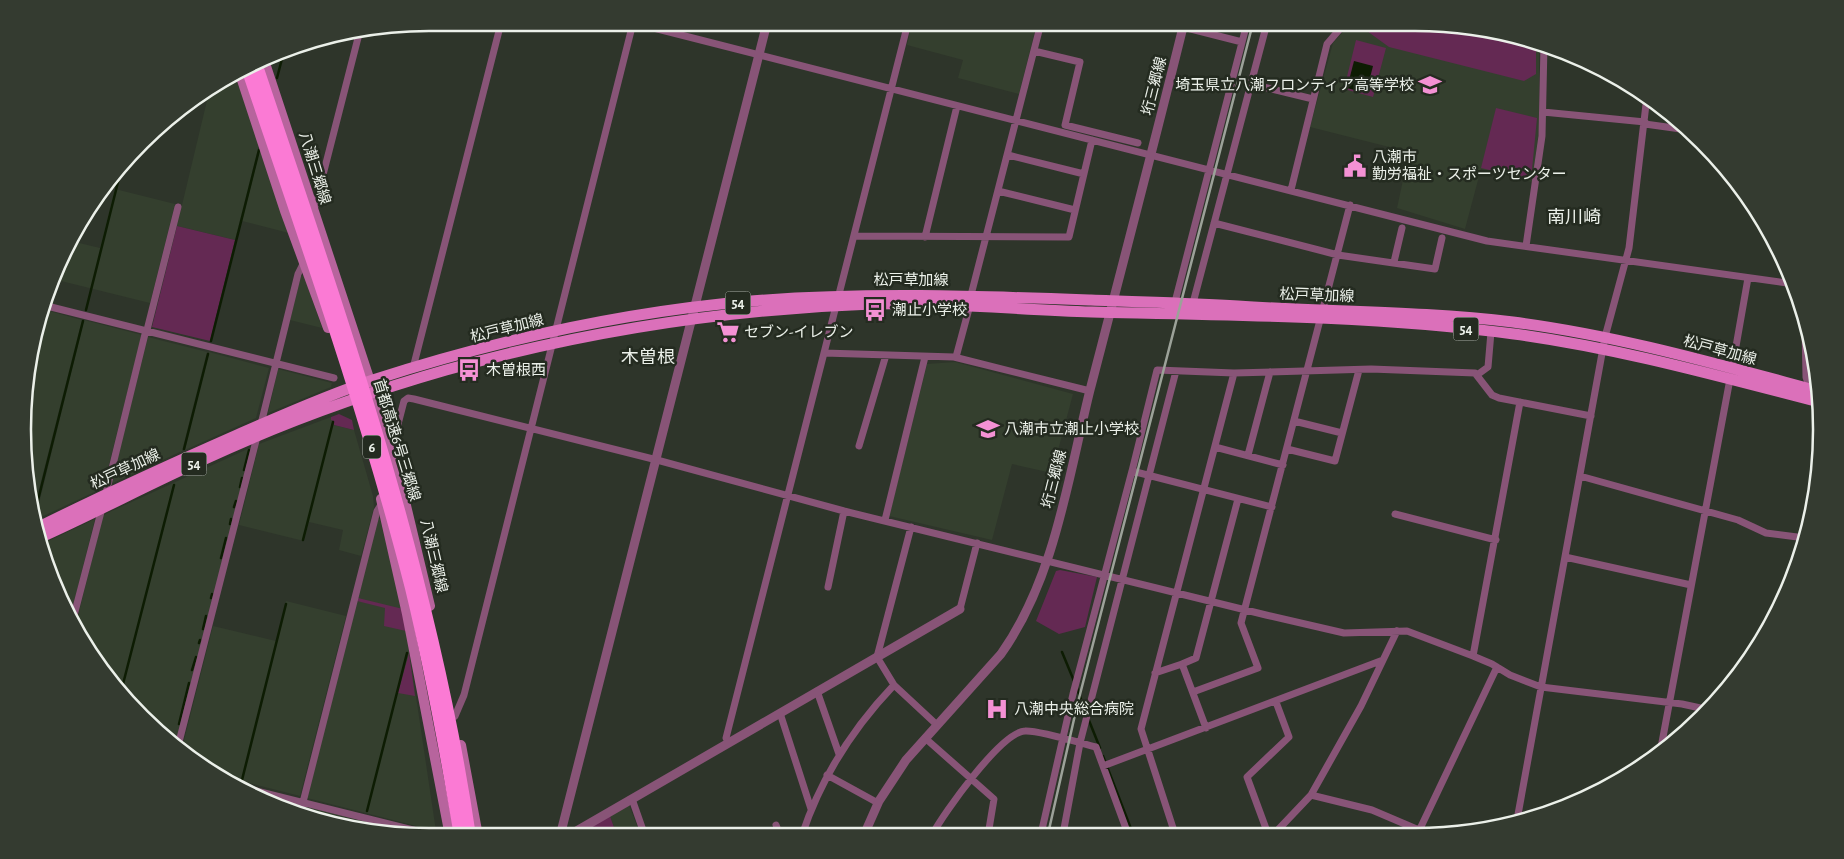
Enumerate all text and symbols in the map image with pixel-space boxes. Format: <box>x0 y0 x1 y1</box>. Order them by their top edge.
street label: 垳三郷線 <box>1139 55 1169 117</box>
school or university icon: 埼玉県立八潮フロンティア高等学校 <box>1417 72 1443 98</box>
place label: 埼玉県立八潮フロンティア高等学校 <box>1175 77 1414 93</box>
street label: 八潮三郷線 <box>296 130 334 206</box>
place label: 八潮市 勤労福祉・スポーツセンター <box>1372 149 1567 182</box>
public building icon: 八潮市 勤労福祉・スポーツセンター <box>1342 153 1368 179</box>
district label: 南川崎 <box>1547 208 1601 227</box>
street label: 松戸草加線 <box>873 272 949 288</box>
street label: 松戸草加線 <box>1279 286 1355 304</box>
road number: 54 <box>726 292 750 314</box>
bus stop icon: 潮止小学校 <box>862 297 888 323</box>
place label: 潮止小学校 <box>892 302 967 318</box>
street label: 松戸草加線 <box>469 311 545 345</box>
road number: 54 <box>1454 318 1478 340</box>
supermarket icon: セブン-イレブン <box>715 319 741 345</box>
place label: セブン-イレブン <box>744 324 854 340</box>
street label: 松戸草加線 <box>1682 333 1758 367</box>
district label: 木曽根 <box>621 347 675 367</box>
bus stop icon: 木曽根西 <box>456 357 482 383</box>
place label: 木曽根西 <box>486 362 546 378</box>
street label: 首都高速6号三郷線 <box>370 377 424 503</box>
school or university icon: 八潮市立潮止小学校 <box>975 416 1001 442</box>
place label: 八潮市立潮止小学校 <box>1004 421 1139 437</box>
road number: 6 <box>363 436 381 458</box>
street label: 松戸草加線 <box>88 446 162 492</box>
street label: 垳三郷線 <box>1039 448 1069 510</box>
road number: 54 <box>182 452 206 476</box>
street label: 八潮三郷線 <box>418 518 450 594</box>
hospital icon: 八潮中央総合病院 <box>984 696 1010 722</box>
place label: 八潮中央総合病院 <box>1014 701 1134 717</box>

